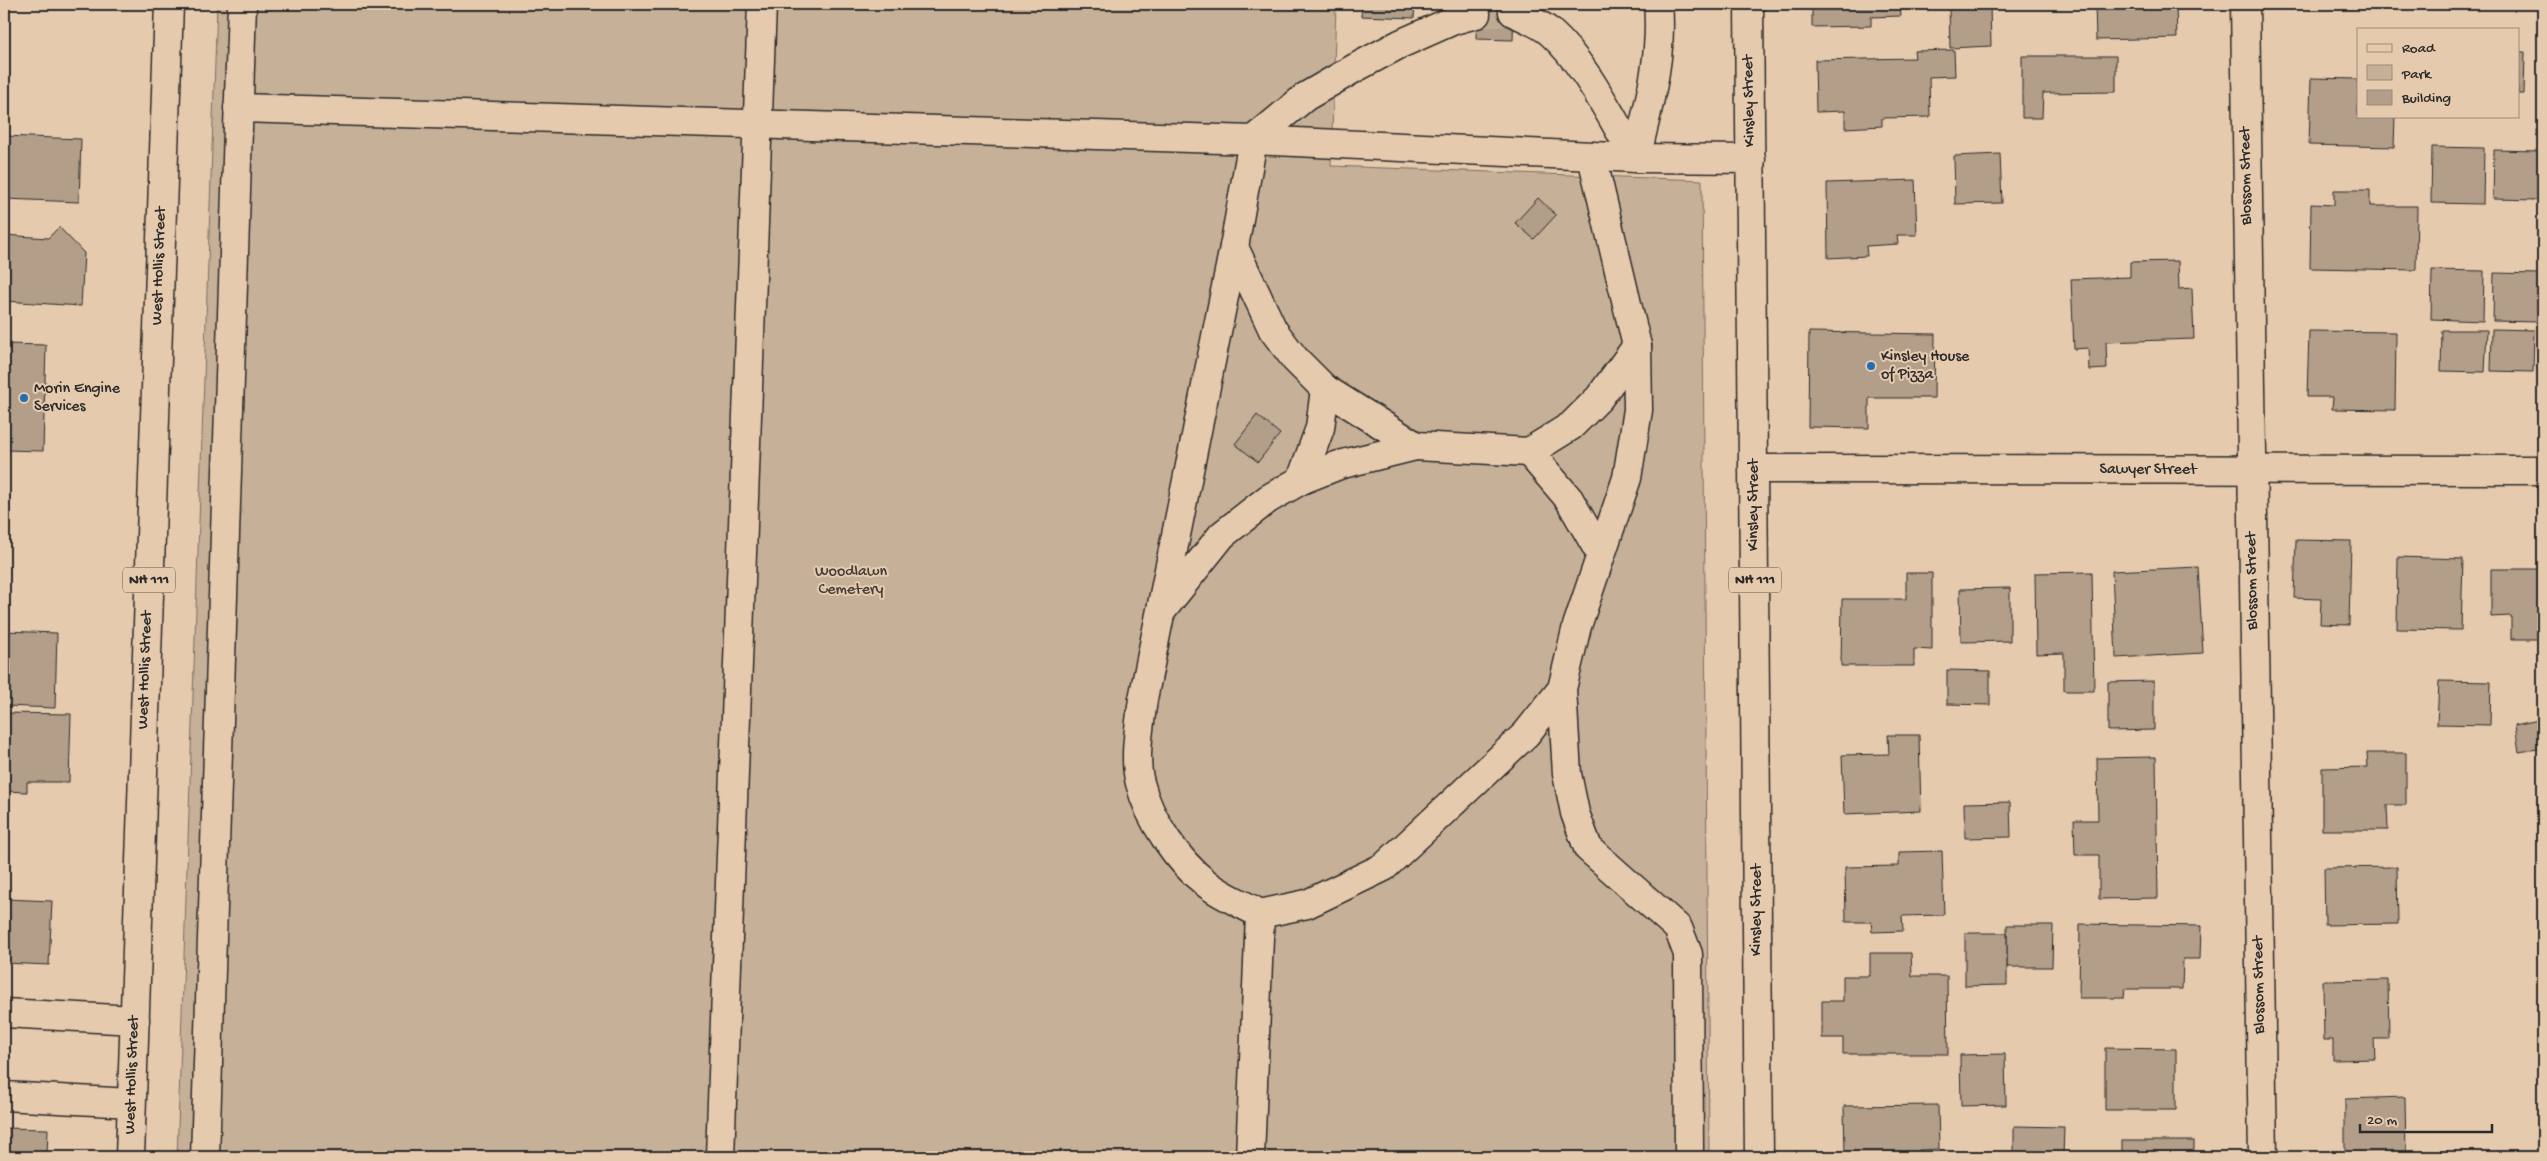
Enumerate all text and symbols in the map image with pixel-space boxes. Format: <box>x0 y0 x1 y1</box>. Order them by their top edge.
legend <box>2357 28 2520 118</box>
text: Road <box>2402 40 2436 58</box>
street label: Kinsley Street <box>1740 53 1760 147</box>
text: Park <box>2401 66 2432 84</box>
text: Building <box>2401 90 2451 108</box>
street label: Blossom Street <box>2237 125 2257 226</box>
street label: West Hollis Street <box>148 205 172 325</box>
place label: Kinsley House of Pizza <box>1881 348 1970 385</box>
marker: Kinsley House of Pizza <box>1865 360 1877 372</box>
place label: Morin Engine Services <box>34 380 121 417</box>
marker: Morin Engine Services <box>18 392 30 404</box>
street label: Kinsley Street <box>1745 458 1764 551</box>
street label: Sawyer Street <box>2100 461 2198 480</box>
street label: Blossom Street <box>2243 530 2263 631</box>
park label: Woodlawn Cemetery <box>815 563 887 600</box>
road number: NH 111 <box>123 568 175 592</box>
road number: NH 111 <box>1729 568 1781 592</box>
street label: West Hollis Street <box>134 609 158 729</box>
street label: Kinsley Street <box>1748 863 1767 956</box>
street label: Blossom Street <box>2250 934 2270 1035</box>
street label: West Hollis Street <box>121 1014 145 1134</box>
scale bar <box>2360 1101 2492 1133</box>
text: 20 m <box>2367 1112 2397 1130</box>

